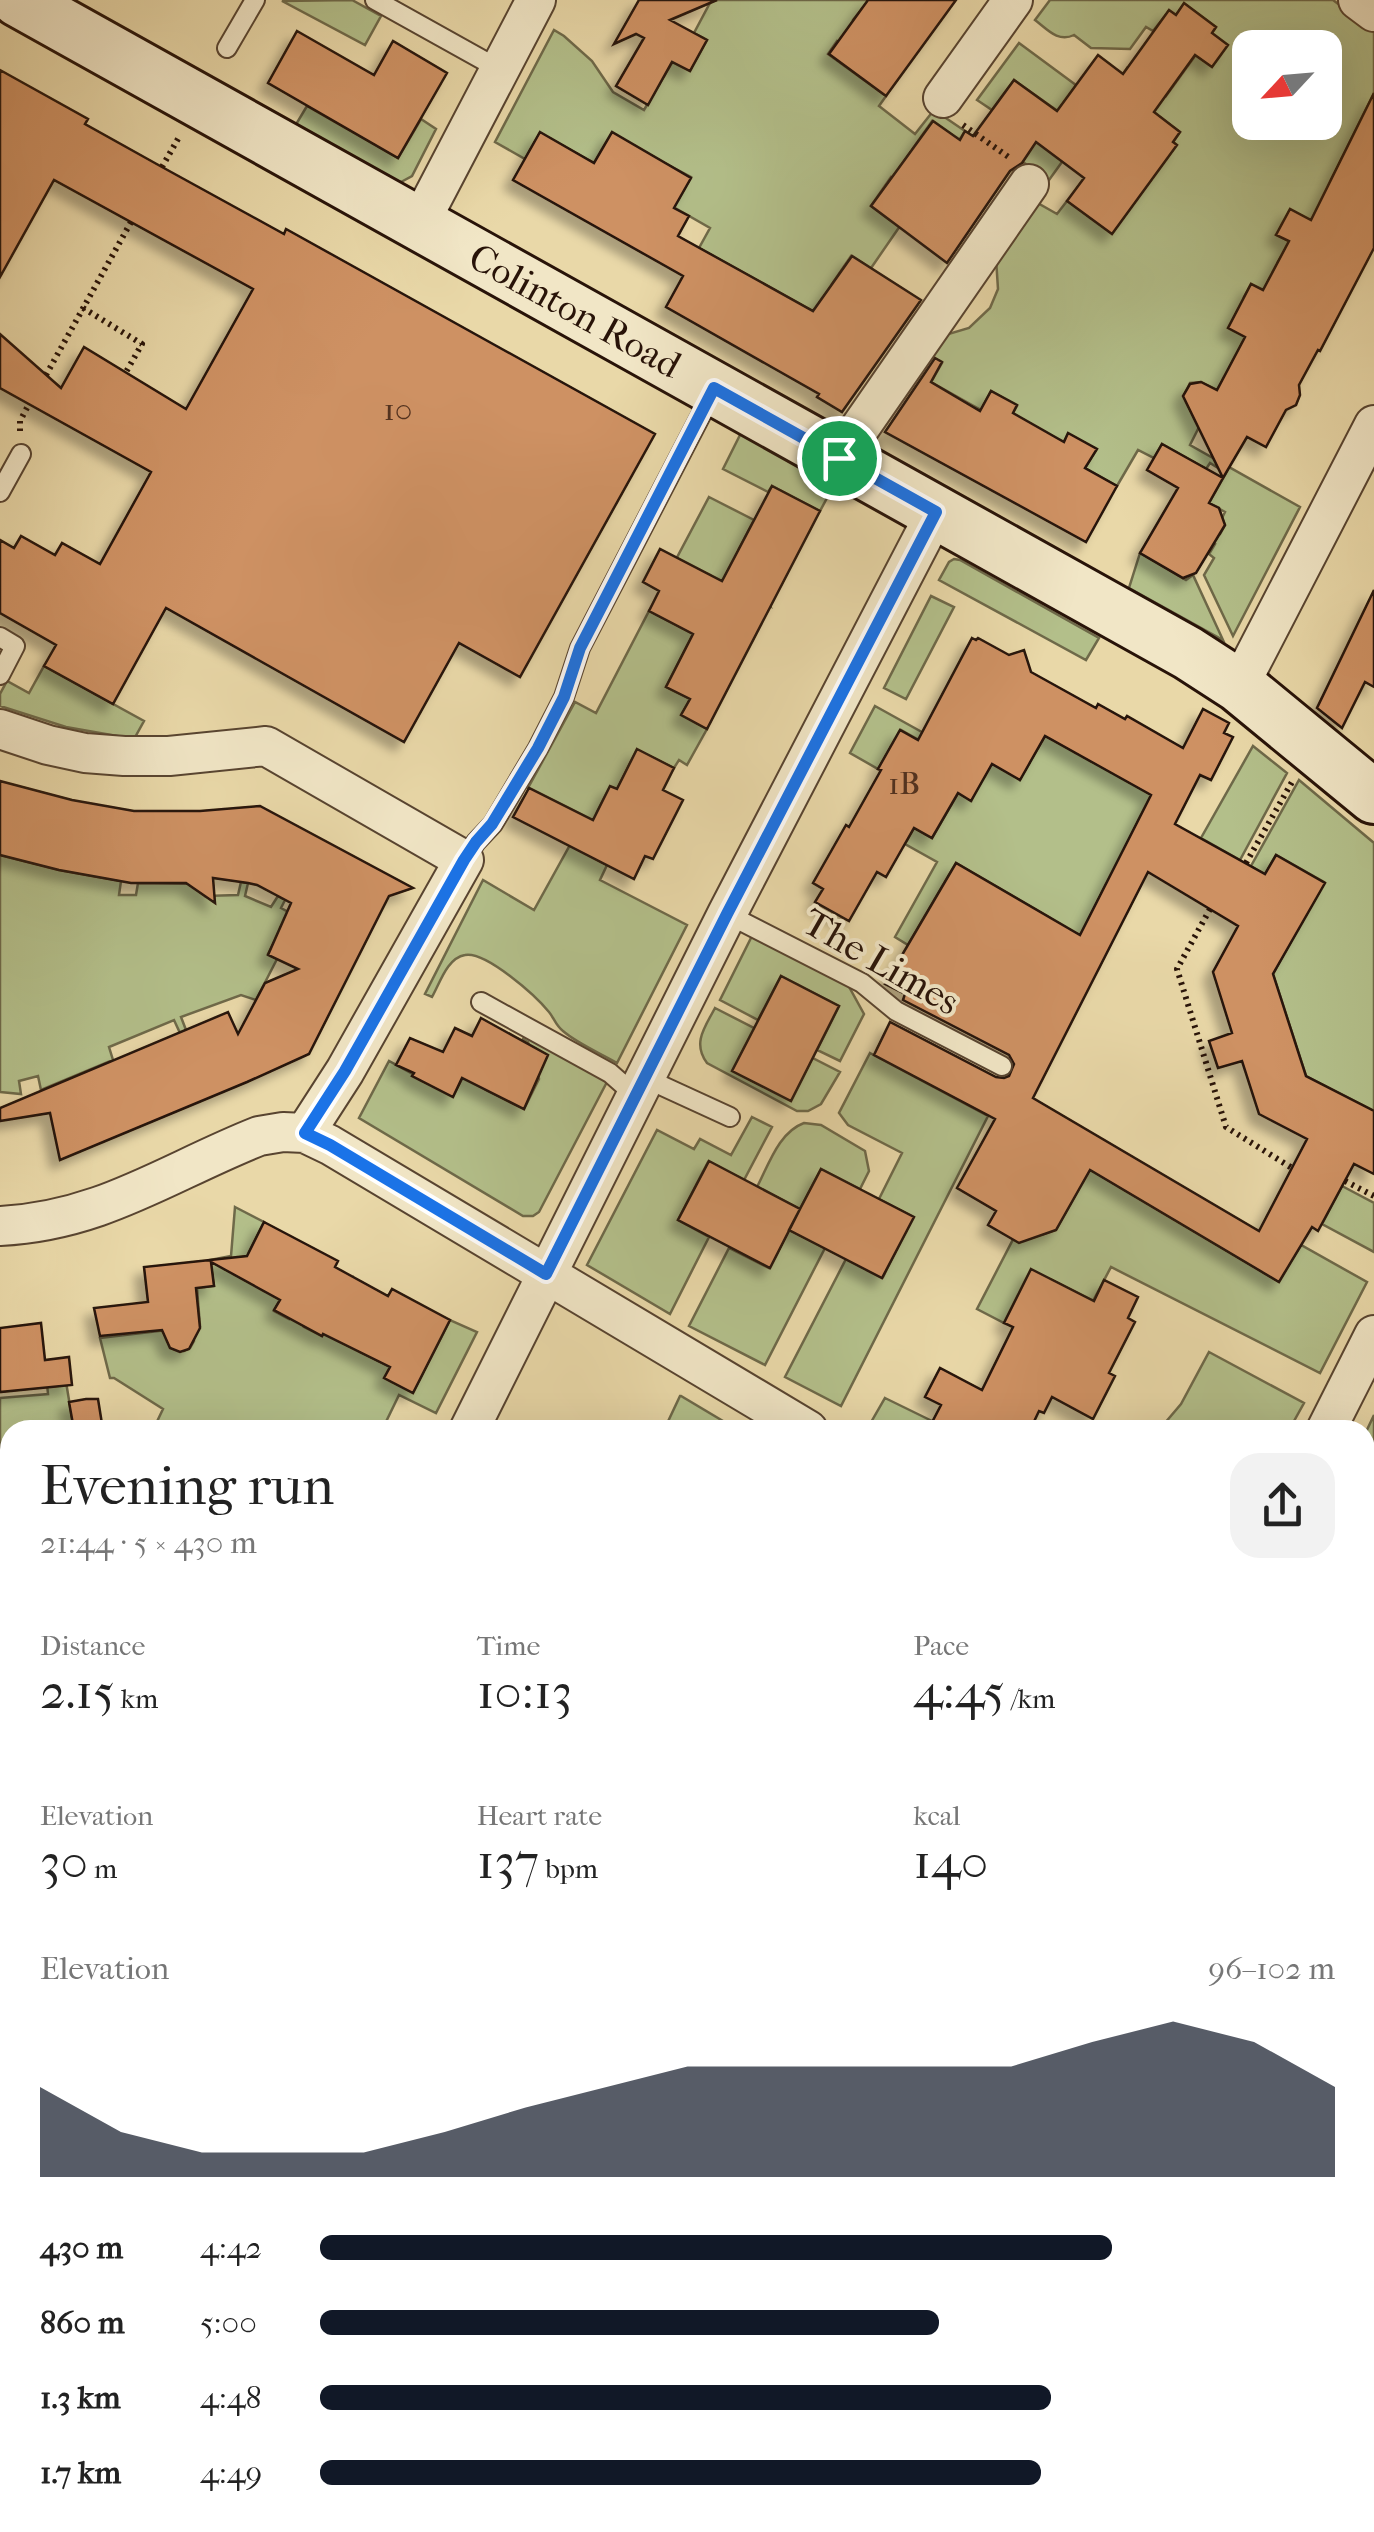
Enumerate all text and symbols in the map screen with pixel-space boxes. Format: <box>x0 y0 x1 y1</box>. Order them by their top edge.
north arrow <box>1232 30 1342 140</box>
map controls <box>1232 30 1342 140</box>
street label: Colinton Road <box>461 234 689 388</box>
house number: 10 <box>384 391 412 428</box>
pin <box>797 416 882 501</box>
icon: arrive <box>812 431 867 486</box>
house number: 1B <box>888 765 920 802</box>
street label: The Limes <box>795 899 967 1025</box>
button: share <box>1230 1453 1335 1558</box>
text: Evening run <box>40 1454 334 1518</box>
text: 21:44 · 5 × 430 m <box>40 1524 257 1561</box>
text: Distance <box>40 1629 145 1662</box>
text: Time <box>477 1629 540 1662</box>
text: Pace <box>913 1629 969 1662</box>
text: 2.15 <box>40 1662 115 1721</box>
text: 10:13 <box>477 1662 572 1721</box>
text: 4:45 <box>913 1662 1005 1721</box>
text: km <box>115 1682 158 1715</box>
text: /km <box>1005 1682 1055 1715</box>
text: Elevation <box>40 1799 153 1832</box>
text: Heart rate <box>477 1799 602 1832</box>
text: kcal <box>913 1799 960 1832</box>
text: 30 <box>40 1832 88 1891</box>
text: 137 <box>477 1832 539 1891</box>
text: 140 <box>913 1832 988 1891</box>
text: m <box>88 1852 117 1885</box>
text: bpm <box>539 1852 598 1885</box>
text: Elevation <box>40 1950 169 1987</box>
text: 96–102 m <box>1208 1950 1335 1987</box>
text: 430 m <box>40 2229 123 2266</box>
text: 4:42 <box>200 2229 262 2266</box>
text: 860 m <box>40 2304 125 2341</box>
text: 5:00 <box>200 2304 257 2341</box>
text: 1.3 km <box>40 2379 121 2416</box>
text: 4:48 <box>200 2379 262 2416</box>
text: 1.7 km <box>40 2454 121 2491</box>
text: 4:49 <box>200 2454 262 2491</box>

